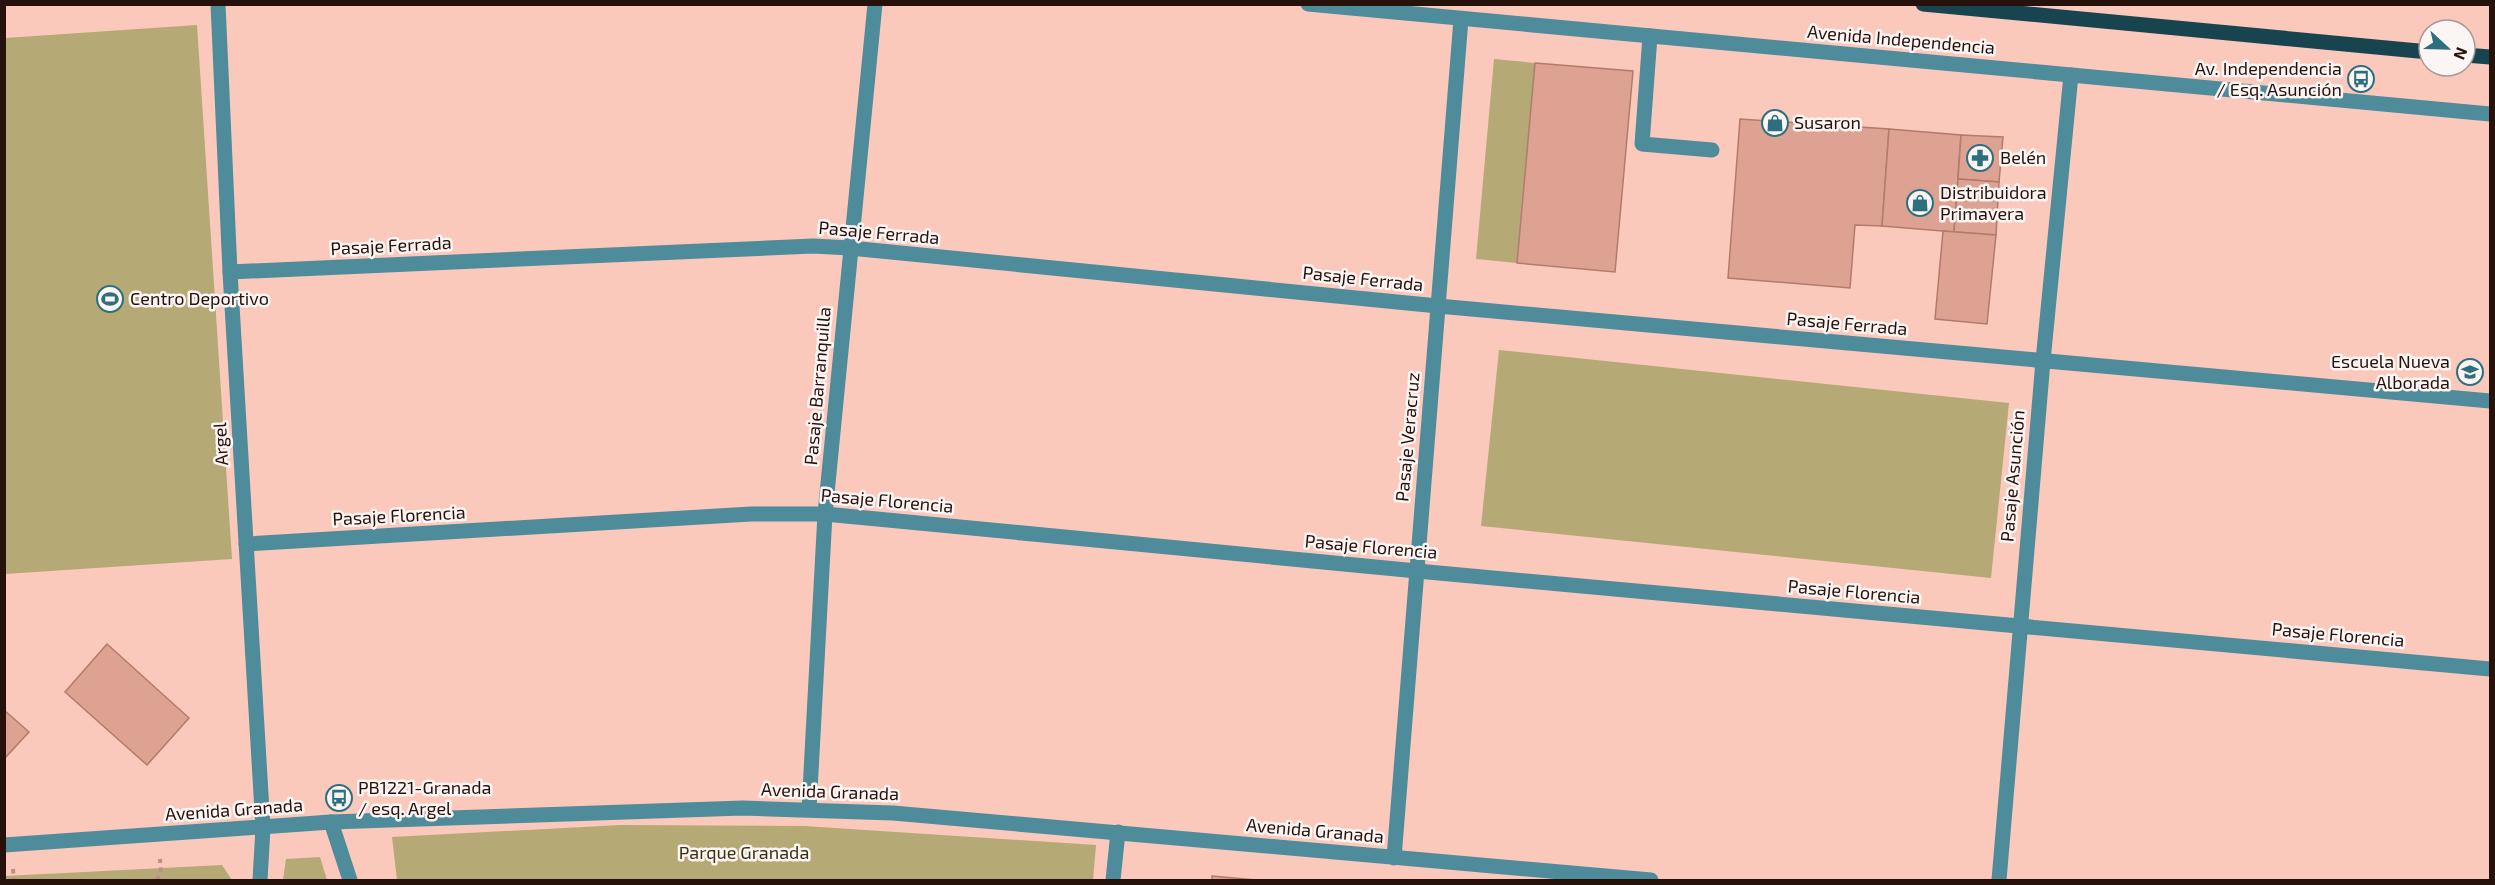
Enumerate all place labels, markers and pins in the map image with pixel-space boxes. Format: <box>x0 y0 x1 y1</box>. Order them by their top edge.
place label: Av. Independencia / Esq. Asunción <box>2195 57 2342 100</box>
bus stop icon: Av. Independencia / Esq. Asunción <box>2346 64 2376 94</box>
shop icon: Susaron <box>1760 108 1790 138</box>
place label: Susaron <box>1794 111 1861 133</box>
pharmacy icon: Belén <box>1965 143 1995 173</box>
place label: Belén <box>2000 146 2046 168</box>
place label: Distribuidora Primavera <box>1940 181 2047 224</box>
shop icon: Distribuidora Primavera <box>1905 188 1935 218</box>
sports icon: Centro Deportivo <box>95 284 125 314</box>
place label: Centro Deportivo <box>130 287 269 309</box>
place label: Escuela Nueva Alborada <box>2331 350 2450 393</box>
school or university icon: Escuela Nueva Alborada <box>2455 357 2485 387</box>
place label: PB1221-Granada / esq. Argel <box>358 776 491 819</box>
bus stop icon: PB1221-Granada / esq. Argel <box>324 783 354 813</box>

